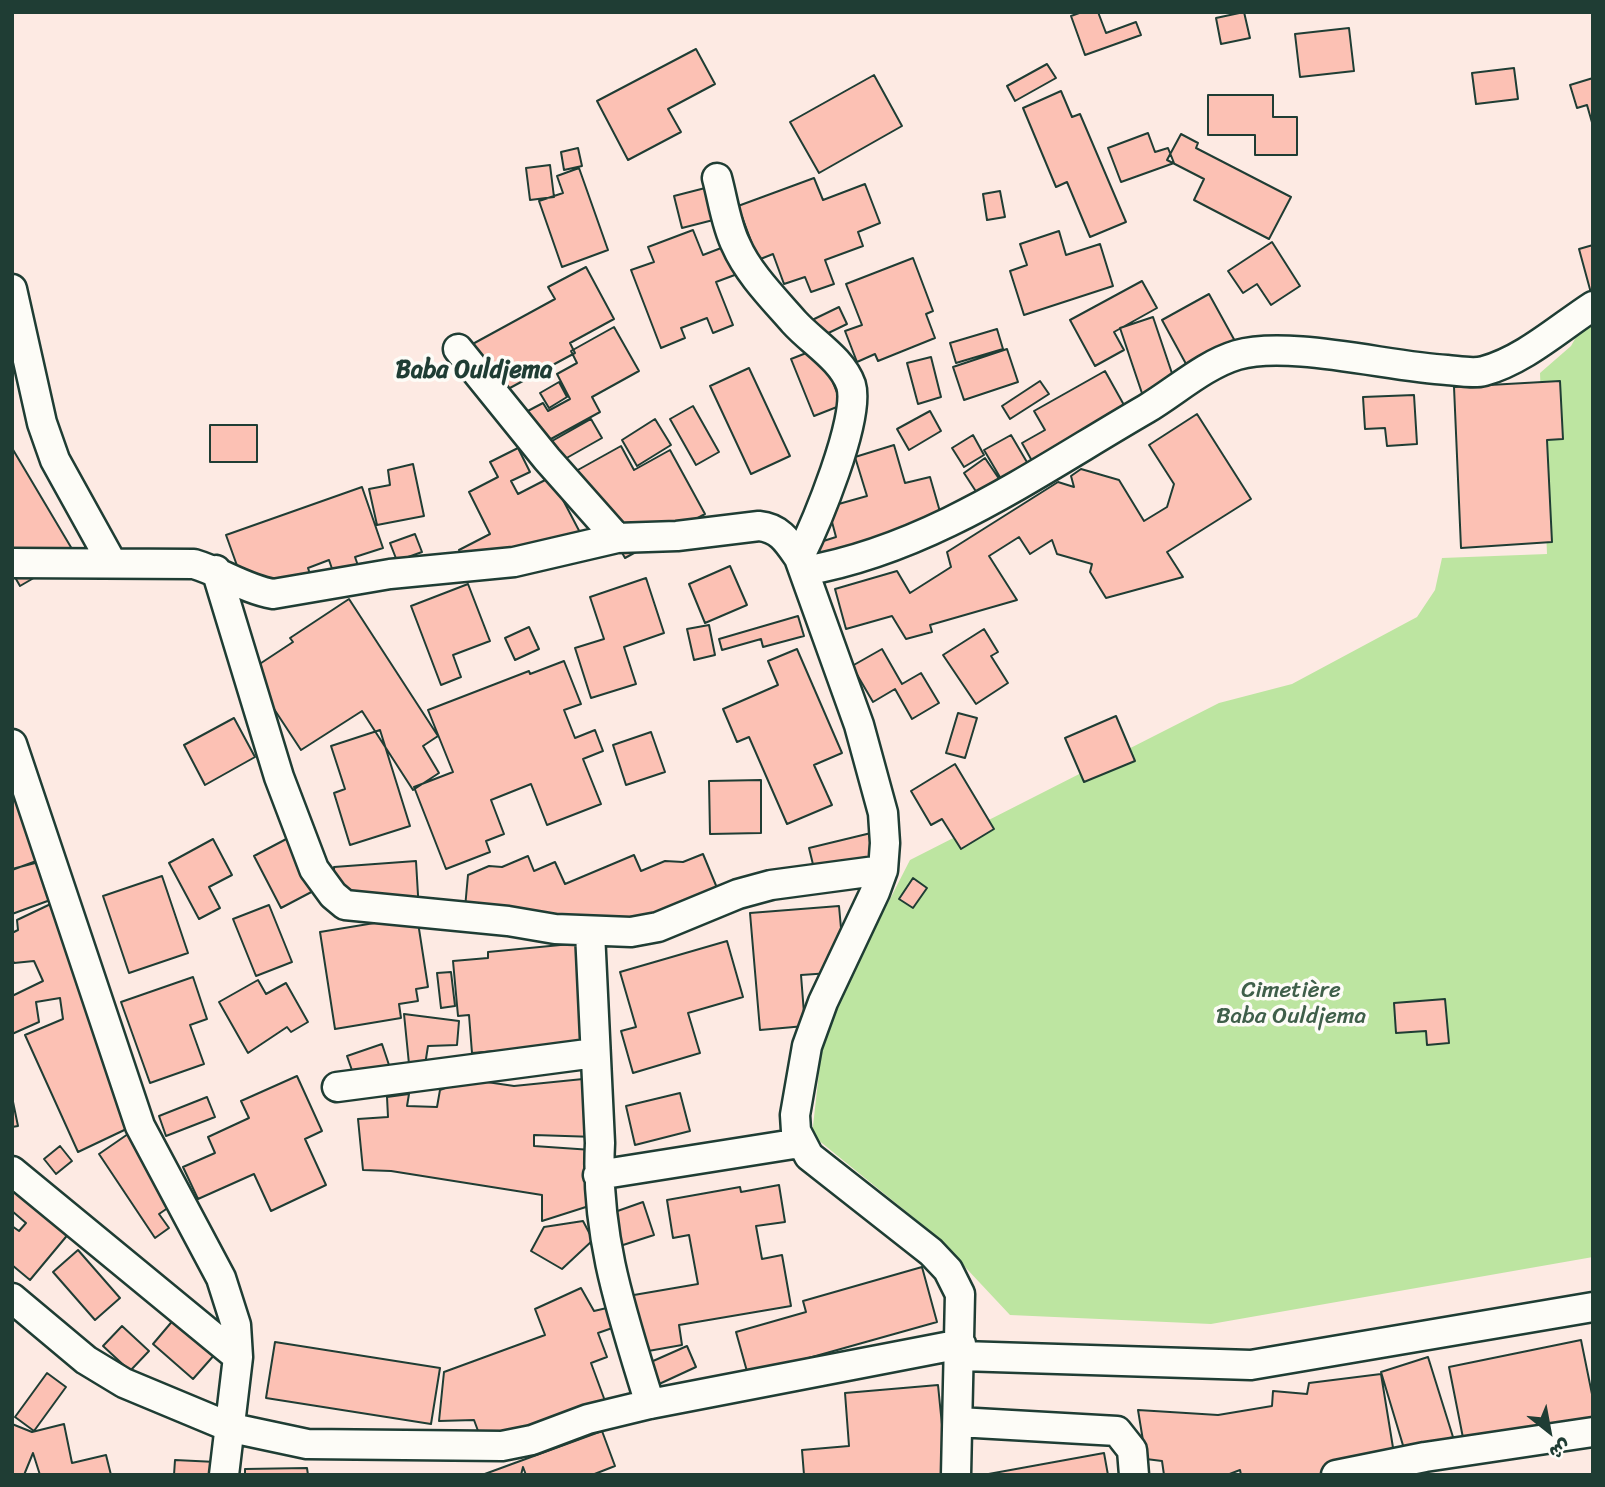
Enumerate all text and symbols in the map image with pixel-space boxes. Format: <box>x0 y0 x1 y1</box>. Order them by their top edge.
district label: Baba Ouldjema <box>396 357 552 385</box>
park label: Cimetière Baba Ouldjema <box>1216 977 1366 1031</box>
north arrow <box>1514 1396 1584 1466</box>
text: ش <box>1543 1430 1578 1469</box>

